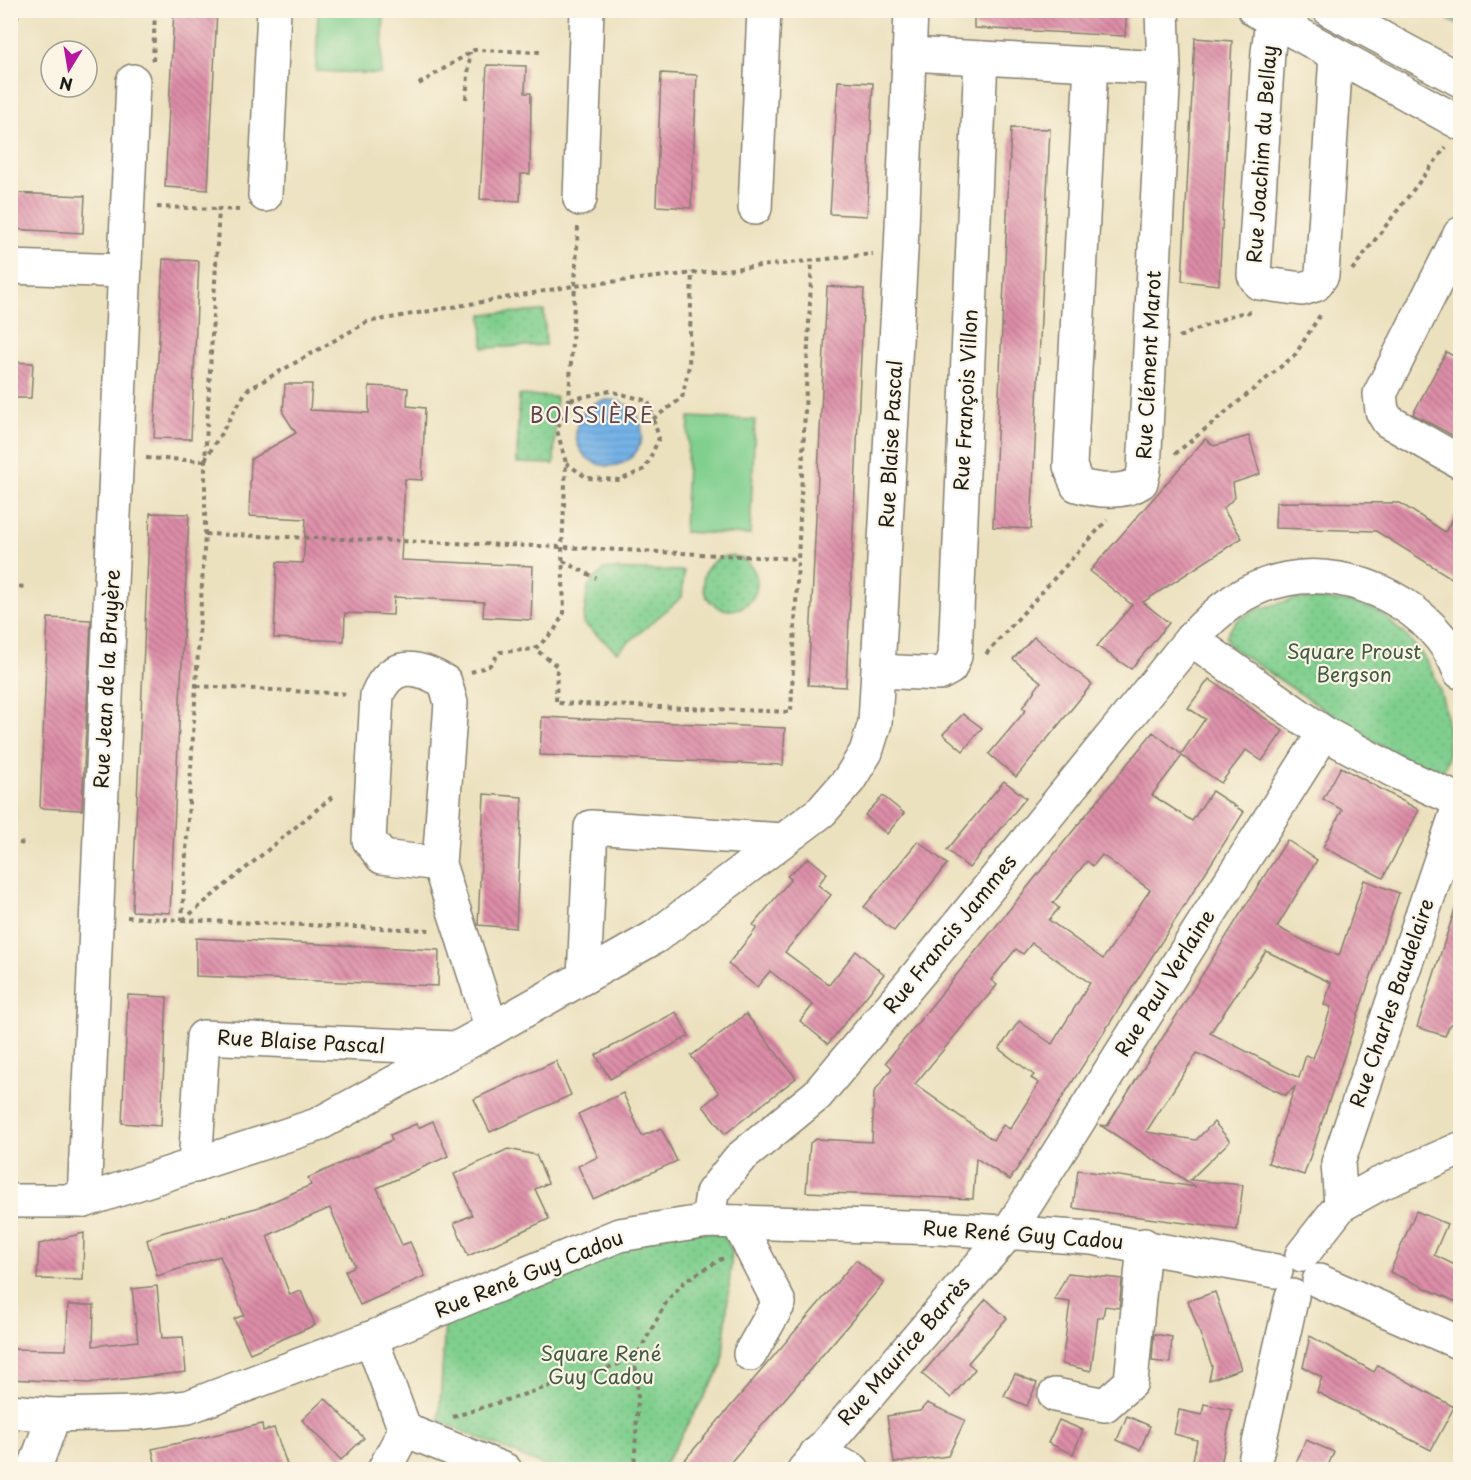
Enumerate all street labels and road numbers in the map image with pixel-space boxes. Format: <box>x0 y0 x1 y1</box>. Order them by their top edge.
street label: Rue Joachim du Bellay <box>1238 44 1284 264</box>
street label: Rue Clément Marot <box>1128 270 1168 460</box>
street label: Rue François Villon <box>945 308 985 492</box>
street label: Rue Blaise Pascal <box>871 359 909 529</box>
street label: Rue Jean de la Bruyère <box>85 568 127 789</box>
street label: Rue Francis Jammes <box>875 847 1023 1019</box>
street label: Rue Charles Baudelaire <box>1341 894 1441 1111</box>
street label: Rue Paul Verlaine <box>1107 903 1222 1062</box>
street label: Rue Blaise Pascal <box>216 1022 386 1060</box>
street label: Rue René Guy Cadou <box>922 1212 1124 1256</box>
street label: Rue René Guy Cadou <box>430 1221 628 1325</box>
street label: Rue Maurice Barrès <box>830 1269 977 1431</box>

